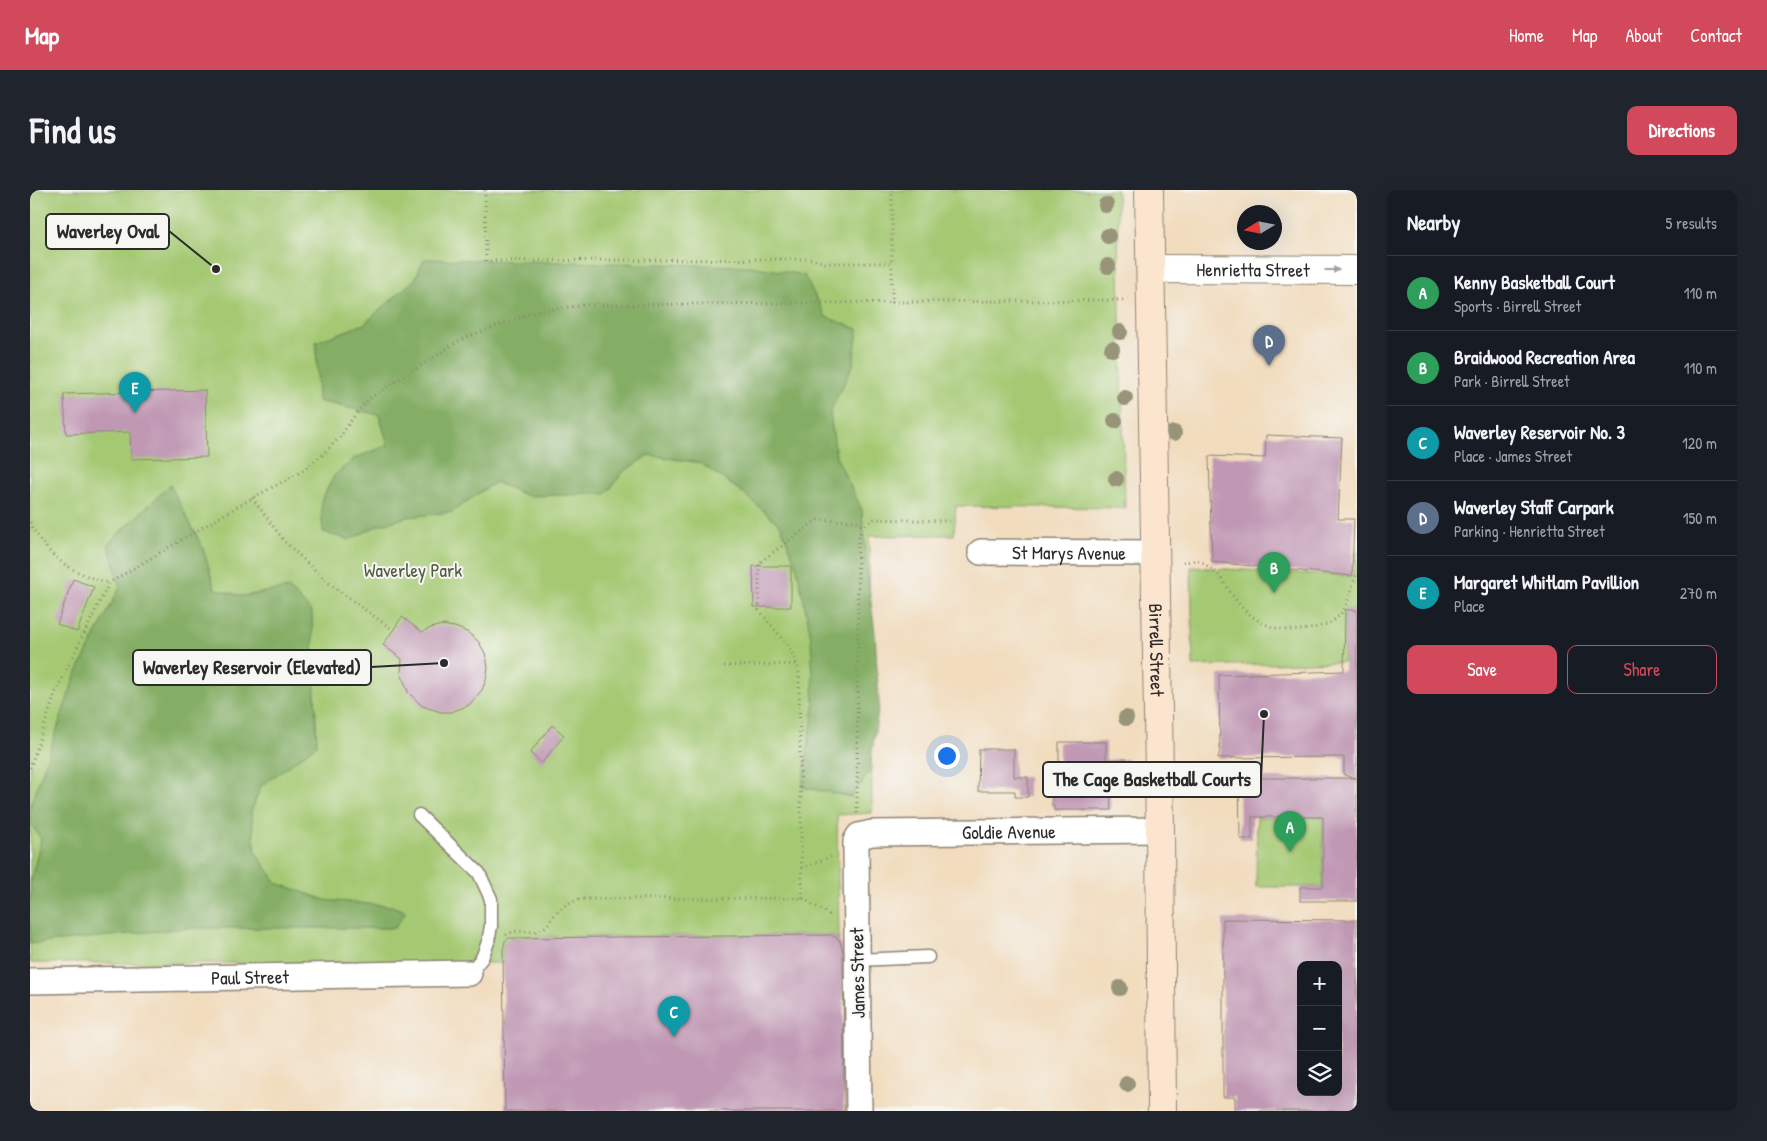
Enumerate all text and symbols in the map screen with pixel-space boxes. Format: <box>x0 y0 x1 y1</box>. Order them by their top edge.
text: Map <box>25 19 59 51</box>
text: Home <box>1509 23 1544 48</box>
text: Map <box>1572 23 1597 48</box>
text: About <box>1625 23 1662 48</box>
text: Contact <box>1690 23 1742 48</box>
button: Directions <box>1627 106 1737 155</box>
text: Find us <box>30 107 116 154</box>
north arrow <box>1237 205 1282 250</box>
text: Nearby <box>1407 208 1460 237</box>
text: 5 results <box>1666 212 1717 234</box>
callout: Waverley Oval <box>46 214 169 249</box>
text: Waverley Oval <box>57 217 160 245</box>
street label: Henrietta Street <box>1196 256 1310 283</box>
one-way arrow <box>1324 266 1340 274</box>
text: Kenny Basketball Court <box>1454 269 1615 295</box>
text: A <box>1419 282 1427 304</box>
text: 110 m <box>1684 282 1717 304</box>
text: Sports · Birrell Street <box>1454 295 1581 317</box>
pin: D <box>1253 325 1285 366</box>
text: Braidwood Recreation Area <box>1454 344 1635 370</box>
text: B <box>1419 357 1427 379</box>
text: 110 m <box>1684 357 1717 379</box>
text: Park · Birrell Street <box>1454 370 1570 392</box>
pin: E <box>119 372 151 413</box>
text: Waverley Reservoir No. 3 <box>1454 419 1625 445</box>
text: C <box>1419 432 1427 454</box>
text: 120 m <box>1682 432 1717 454</box>
text: Place · James Street <box>1454 445 1572 467</box>
text: Waverley Staff Carpark <box>1454 494 1614 520</box>
text: D <box>1419 507 1427 529</box>
text: 150 m <box>1683 507 1717 529</box>
text: Parking · Henrietta Street <box>1454 520 1605 542</box>
street label: St Marys Avenue <box>1012 539 1126 566</box>
pin: B <box>1258 552 1290 593</box>
park label: Waverley Park <box>364 557 462 583</box>
text: Margaret Whitlam Pavillion <box>1454 569 1639 595</box>
text: E <box>1419 582 1427 604</box>
text: 270 m <box>1680 582 1717 604</box>
text: Place <box>1454 595 1485 617</box>
street label: Birrell Street <box>1143 603 1171 697</box>
button: Save <box>1407 645 1557 694</box>
button: Share <box>1567 645 1717 694</box>
callout: Waverley Reservoir (Elevated) <box>133 650 371 685</box>
text: Waverley Reservoir (Elevated) <box>143 653 361 681</box>
your location <box>934 743 960 769</box>
callout: The Cage Basketball Courts <box>1043 762 1261 797</box>
text: The Cage Basketball Courts <box>1052 765 1251 793</box>
pin: A <box>1274 811 1306 852</box>
street label: Goldie Avenue <box>962 818 1056 845</box>
street label: James Street <box>843 927 871 1019</box>
map controls <box>1297 961 1342 1096</box>
button: + <box>1297 961 1342 1006</box>
street label: Paul Street <box>211 963 290 991</box>
pin: C <box>658 996 690 1037</box>
button: − <box>1297 1006 1342 1051</box>
button: layers <box>1297 1051 1342 1096</box>

